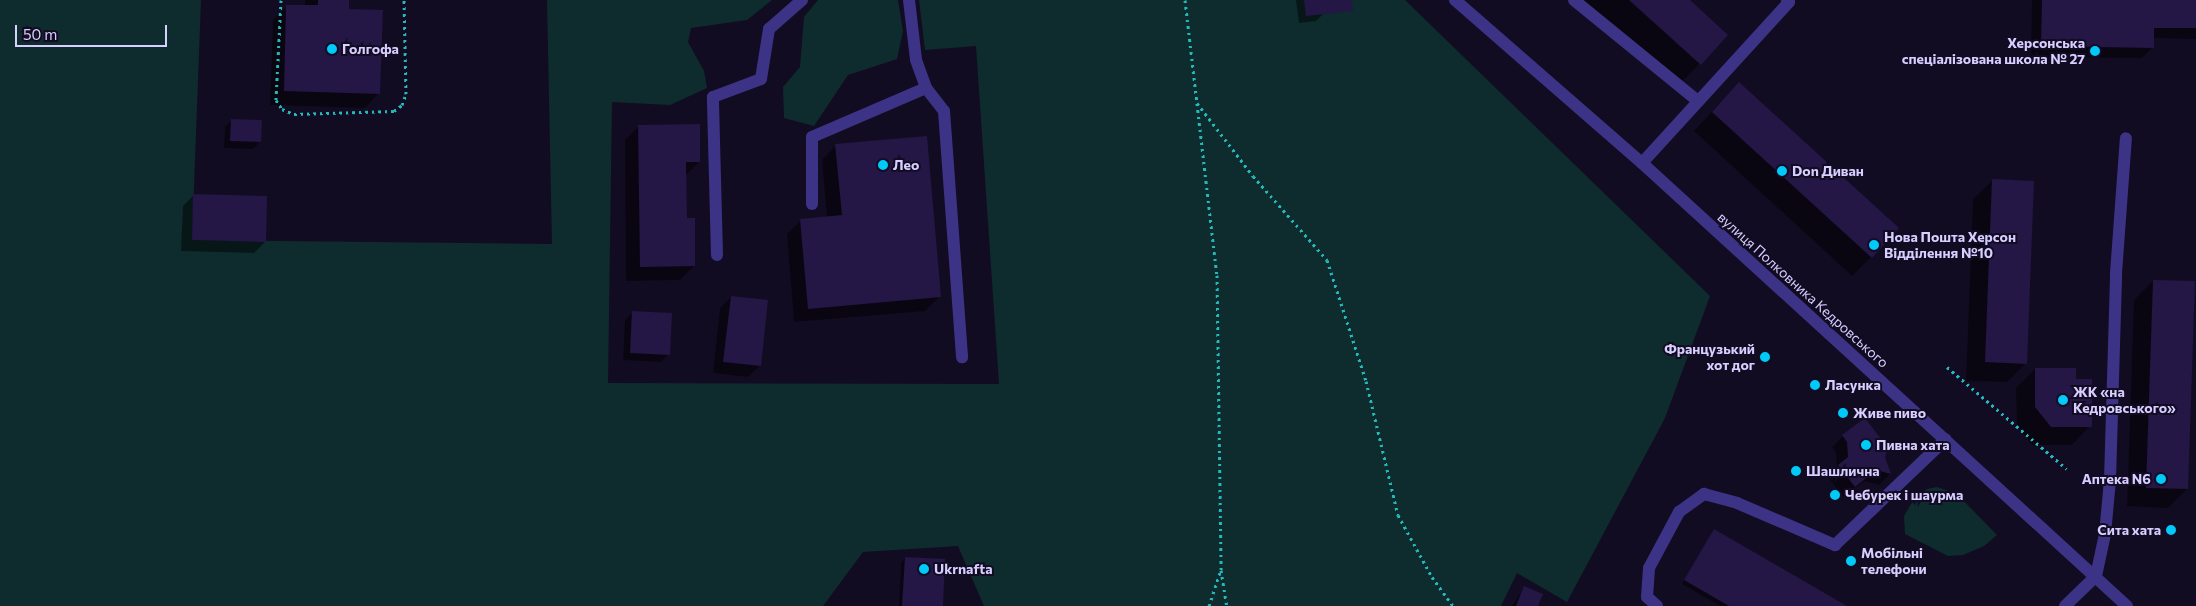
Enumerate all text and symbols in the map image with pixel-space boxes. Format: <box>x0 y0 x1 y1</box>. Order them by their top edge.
scale bar <box>18 15 170 47</box>
text: 50 m <box>23 25 57 43</box>
place label: Херсонська спеціалізована школа № 27 <box>1902 35 2085 68</box>
place label: Голгофа <box>342 41 399 57</box>
marker: Голгофа <box>326 43 338 55</box>
marker: Херсонська спеціалізована школа № 27 <box>2089 45 2101 57</box>
place label: Лео <box>893 157 919 173</box>
marker: Лео <box>877 159 889 171</box>
place label: Don Диван <box>1792 163 1864 179</box>
marker: Don Диван <box>1776 165 1788 177</box>
street label: вулиця Полковника Кедровського <box>1714 209 1892 371</box>
place label: Нова Пошта Херсон Відділення №10 <box>1884 229 2016 262</box>
marker: Нова Пошта Херсон Відділення №10 <box>1868 239 1880 251</box>
place label: Французький хот дог <box>1664 341 1755 374</box>
marker: Французький хот дог <box>1759 351 1771 363</box>
place label: Ласунка <box>1825 377 1881 393</box>
marker: Ласунка <box>1809 379 1821 391</box>
place label: ЖК «на Кедровського» <box>2073 384 2176 417</box>
marker: ЖК «на Кедровського» <box>2057 394 2069 406</box>
place label: Живе пиво <box>1853 405 1926 421</box>
marker: Живе пиво <box>1837 407 1849 419</box>
place label: Пивна хата <box>1876 437 1950 453</box>
marker: Пивна хата <box>1860 439 1872 451</box>
place label: Шашлична <box>1806 463 1880 479</box>
marker: Шашлична <box>1790 465 1802 477</box>
place label: Аптека N6 <box>2082 471 2151 487</box>
marker: Аптека N6 <box>2155 473 2167 485</box>
place label: Чебурек і шаурма <box>1845 487 1963 503</box>
marker: Чебурек і шаурма <box>1829 489 1841 501</box>
place label: Сита хата <box>2097 522 2161 538</box>
marker: Сита хата <box>2165 524 2177 536</box>
place label: Мобільні телефони <box>1861 545 1927 578</box>
marker: Мобільні телефони <box>1845 555 1857 567</box>
place label: Ukrnafta <box>934 561 993 577</box>
marker: Ukrnafta <box>918 563 930 575</box>

